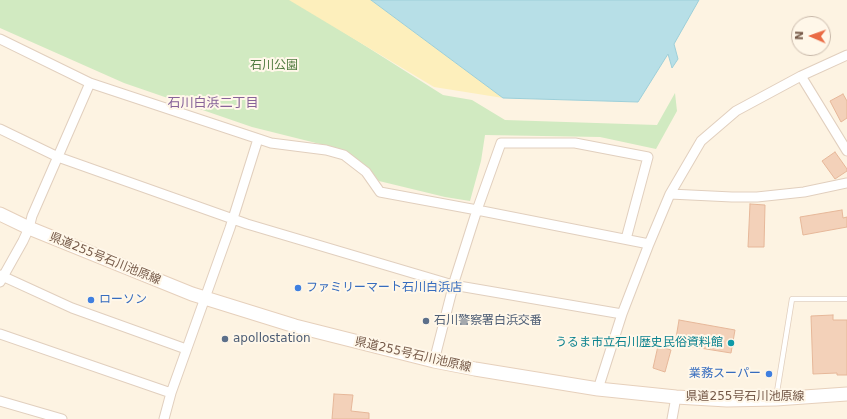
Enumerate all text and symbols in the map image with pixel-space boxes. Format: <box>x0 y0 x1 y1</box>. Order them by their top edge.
north arrow <box>791 16 831 56</box>
text: N <box>793 31 806 40</box>
park label: 石川公園 <box>250 59 298 73</box>
district label: 石川白浜二丁目 <box>168 96 258 112</box>
street label: 県道255号石川池原線 <box>47 230 163 288</box>
place label: ファミリーマート石川白浜店 <box>306 281 462 295</box>
marker: ファミリーマート石川白浜店 <box>293 283 303 293</box>
place label: ローソン <box>99 293 147 307</box>
marker: ローソン <box>86 295 96 305</box>
place label: 石川警察署白浜交番 <box>434 314 542 328</box>
marker: 石川警察署白浜交番 <box>421 316 431 326</box>
place label: apollostation <box>233 332 311 346</box>
marker: apollostation <box>220 334 230 344</box>
street label: 県道255号石川池原線 <box>353 335 473 375</box>
place label: うるま市立石川歴史民俗資料館 <box>555 336 723 350</box>
marker: うるま市立石川歴史民俗資料館 <box>726 338 736 348</box>
place label: 業務スーパー <box>689 367 761 381</box>
marker: 業務スーパー <box>764 369 774 379</box>
street label: 県道255号石川池原線 <box>686 390 804 404</box>

